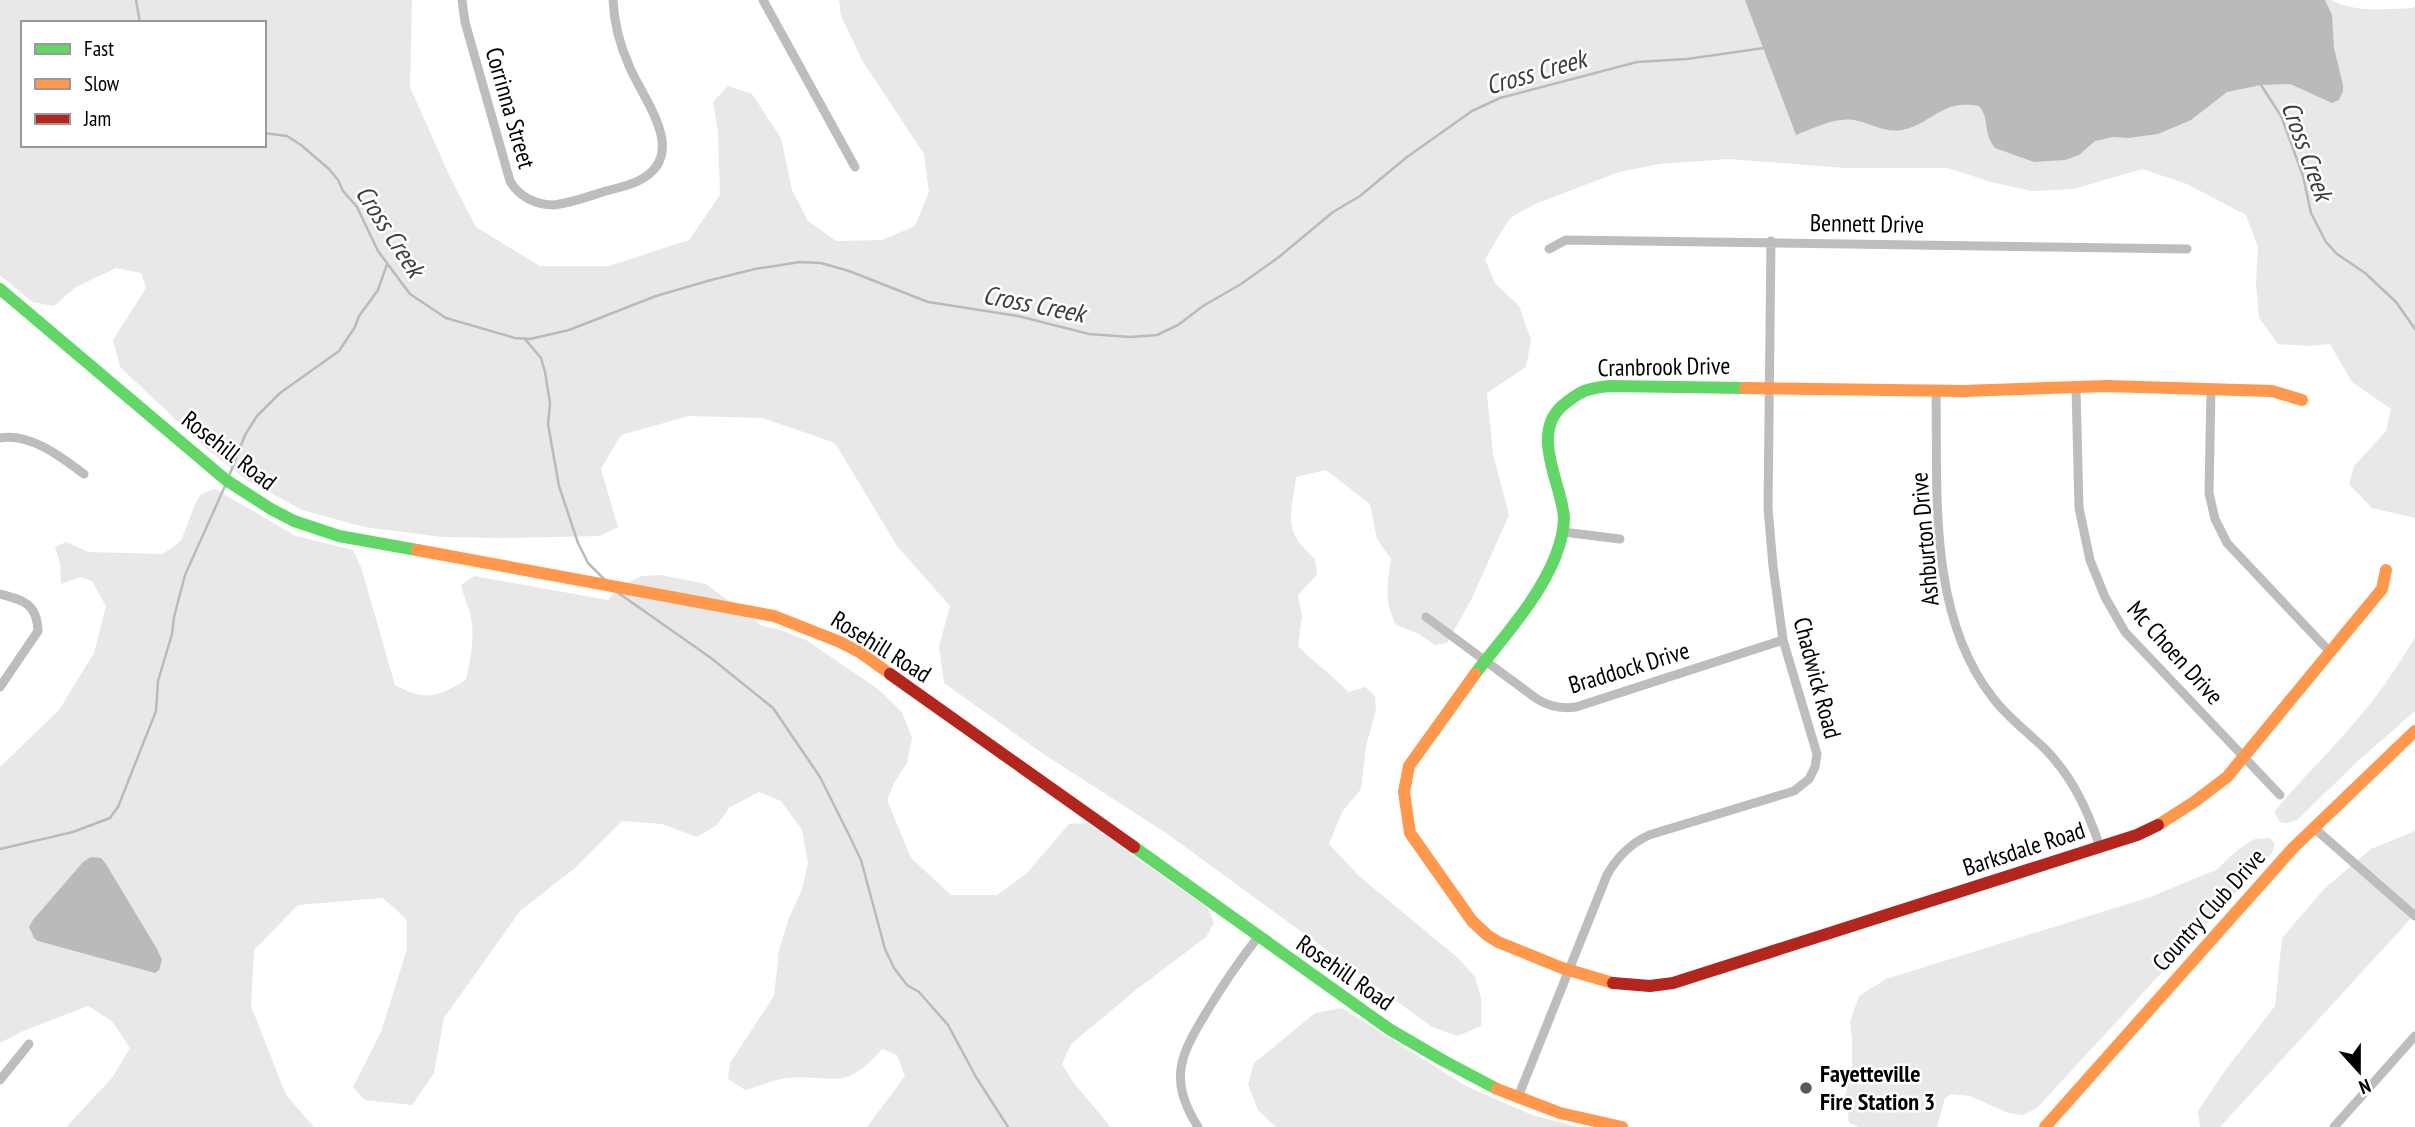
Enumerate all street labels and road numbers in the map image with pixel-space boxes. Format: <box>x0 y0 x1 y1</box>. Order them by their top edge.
street label: Corrinna Street <box>478 44 543 172</box>
street label: Bennett Drive <box>1810 207 1924 240</box>
street label: Cranbrook Drive <box>1597 350 1731 383</box>
street label: Rosehill Road <box>176 404 283 497</box>
street label: Ashburton Drive <box>1903 471 1946 607</box>
street label: Mc Choen Drive <box>2121 594 2230 711</box>
street label: Rosehill Road <box>826 604 937 689</box>
street label: Chadwick Road <box>1786 614 1849 742</box>
street label: Braddock Drive <box>1565 634 1693 701</box>
street label: Barksdale Road <box>1959 814 2089 883</box>
street label: Country Club Drive <box>2145 842 2272 977</box>
street label: Rosehill Road <box>1291 928 1400 1017</box>

